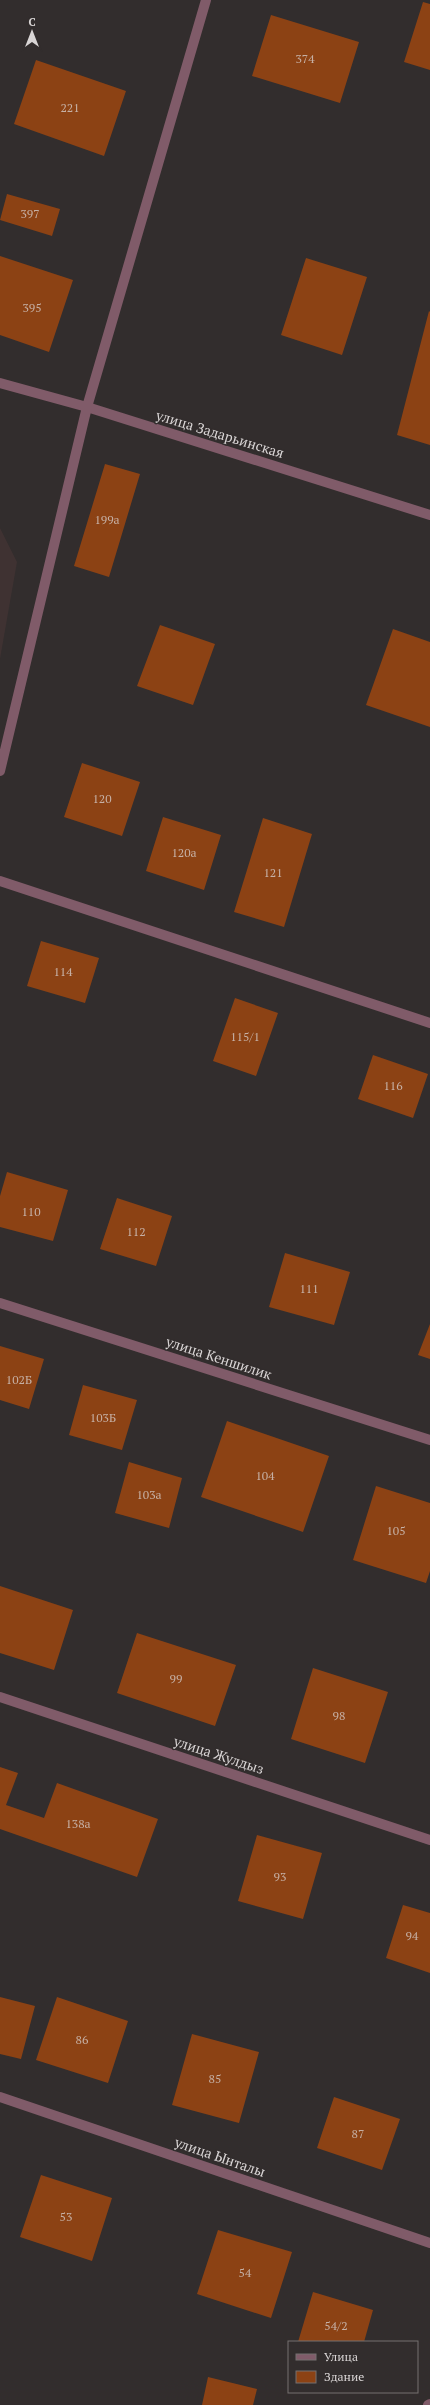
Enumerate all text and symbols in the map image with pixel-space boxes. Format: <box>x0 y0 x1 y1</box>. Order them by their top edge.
north arrow <box>12 12 52 52</box>
text: С <box>28 15 36 29</box>
house number: 374 <box>295 51 315 66</box>
house number: 221 <box>60 100 80 115</box>
house number: 397 <box>20 206 40 221</box>
house number: 395 <box>22 300 42 315</box>
street label: улица Задарьинская <box>153 405 286 462</box>
house number: 199а <box>94 512 120 527</box>
house number: 120 <box>92 791 112 806</box>
house number: 120а <box>171 845 197 860</box>
house number: 121 <box>263 865 283 880</box>
house number: 114 <box>53 964 73 979</box>
house number: 115/1 <box>230 1029 260 1044</box>
house number: 116 <box>383 1078 403 1093</box>
house number: 110 <box>21 1204 41 1219</box>
house number: 112 <box>126 1224 146 1239</box>
house number: 111 <box>299 1281 319 1296</box>
street label: улица Кеншилик <box>163 1331 275 1384</box>
house number: 102Б <box>6 1372 32 1387</box>
house number: 103Б <box>90 1410 116 1425</box>
house number: 104 <box>255 1468 275 1483</box>
house number: 103а <box>136 1487 162 1502</box>
house number: 105 <box>386 1523 406 1538</box>
house number: 99 <box>170 1671 182 1686</box>
house number: 98 <box>333 1708 345 1723</box>
street label: улица Жулдыз <box>171 1731 267 1778</box>
house number: 138а <box>65 1816 91 1831</box>
house number: 93 <box>274 1869 286 1884</box>
house number: 94 <box>406 1928 419 1943</box>
house number: 86 <box>76 2032 89 2047</box>
house number: 85 <box>209 2071 221 2086</box>
house number: 87 <box>352 2126 364 2141</box>
street label: улица Ынталы <box>171 2132 268 2181</box>
house number: 53 <box>60 2209 72 2224</box>
house number: 54 <box>239 2265 252 2280</box>
house number: 54/2 <box>324 2318 348 2333</box>
legend <box>288 2341 418 2393</box>
text: Улица <box>324 2349 358 2364</box>
text: Здание <box>324 2369 364 2384</box>

